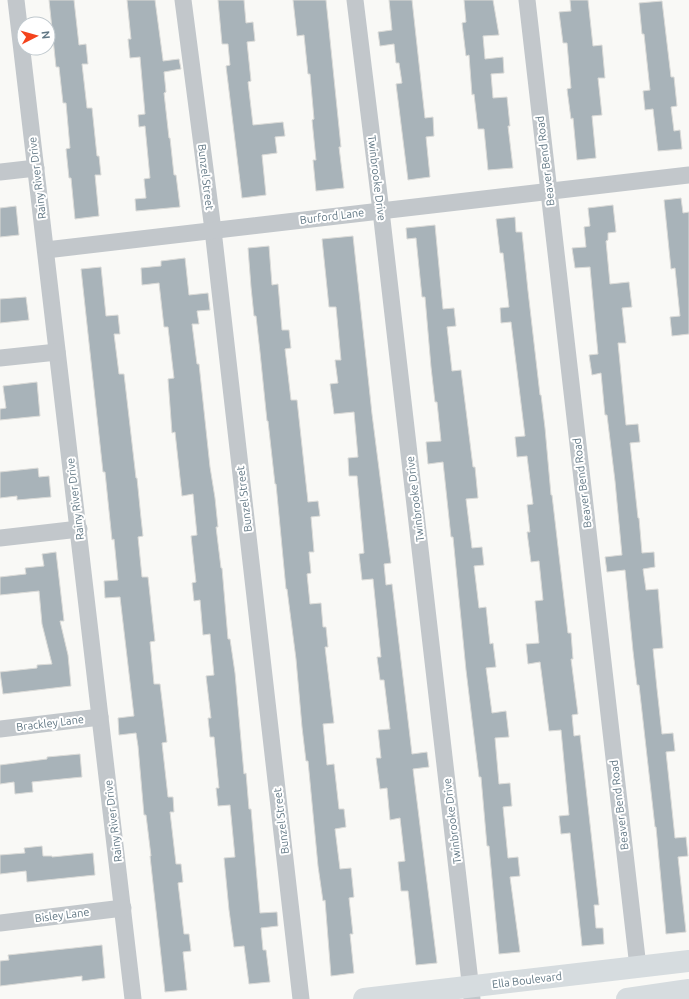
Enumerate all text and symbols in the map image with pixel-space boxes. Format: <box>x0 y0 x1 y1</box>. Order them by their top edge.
north arrow <box>16 16 56 56</box>
text: N <box>40 30 52 40</box>
street label: Beaver Bend Road <box>534 115 556 207</box>
street label: Twinbrooke Drive <box>366 134 388 222</box>
street label: Rainy River Drive <box>26 136 48 220</box>
street label: Bunzel Street <box>196 143 216 211</box>
street label: Burford Lane <box>299 206 365 226</box>
street label: Beaver Bend Road <box>571 437 593 529</box>
street label: Twinbrooke Drive <box>404 455 426 543</box>
street label: Rainy River Drive <box>64 457 86 541</box>
street label: Bunzel Street <box>234 465 254 533</box>
street label: Brackley Lane <box>16 713 84 733</box>
street label: Beaver Bend Road <box>608 759 630 851</box>
street label: Twinbrooke Drive <box>441 777 463 865</box>
street label: Rainy River Drive <box>102 779 124 863</box>
street label: Bunzel Street <box>271 787 291 855</box>
street label: Bisley Lane <box>34 906 90 924</box>
street label: Ella Boulevard <box>491 970 563 990</box>

